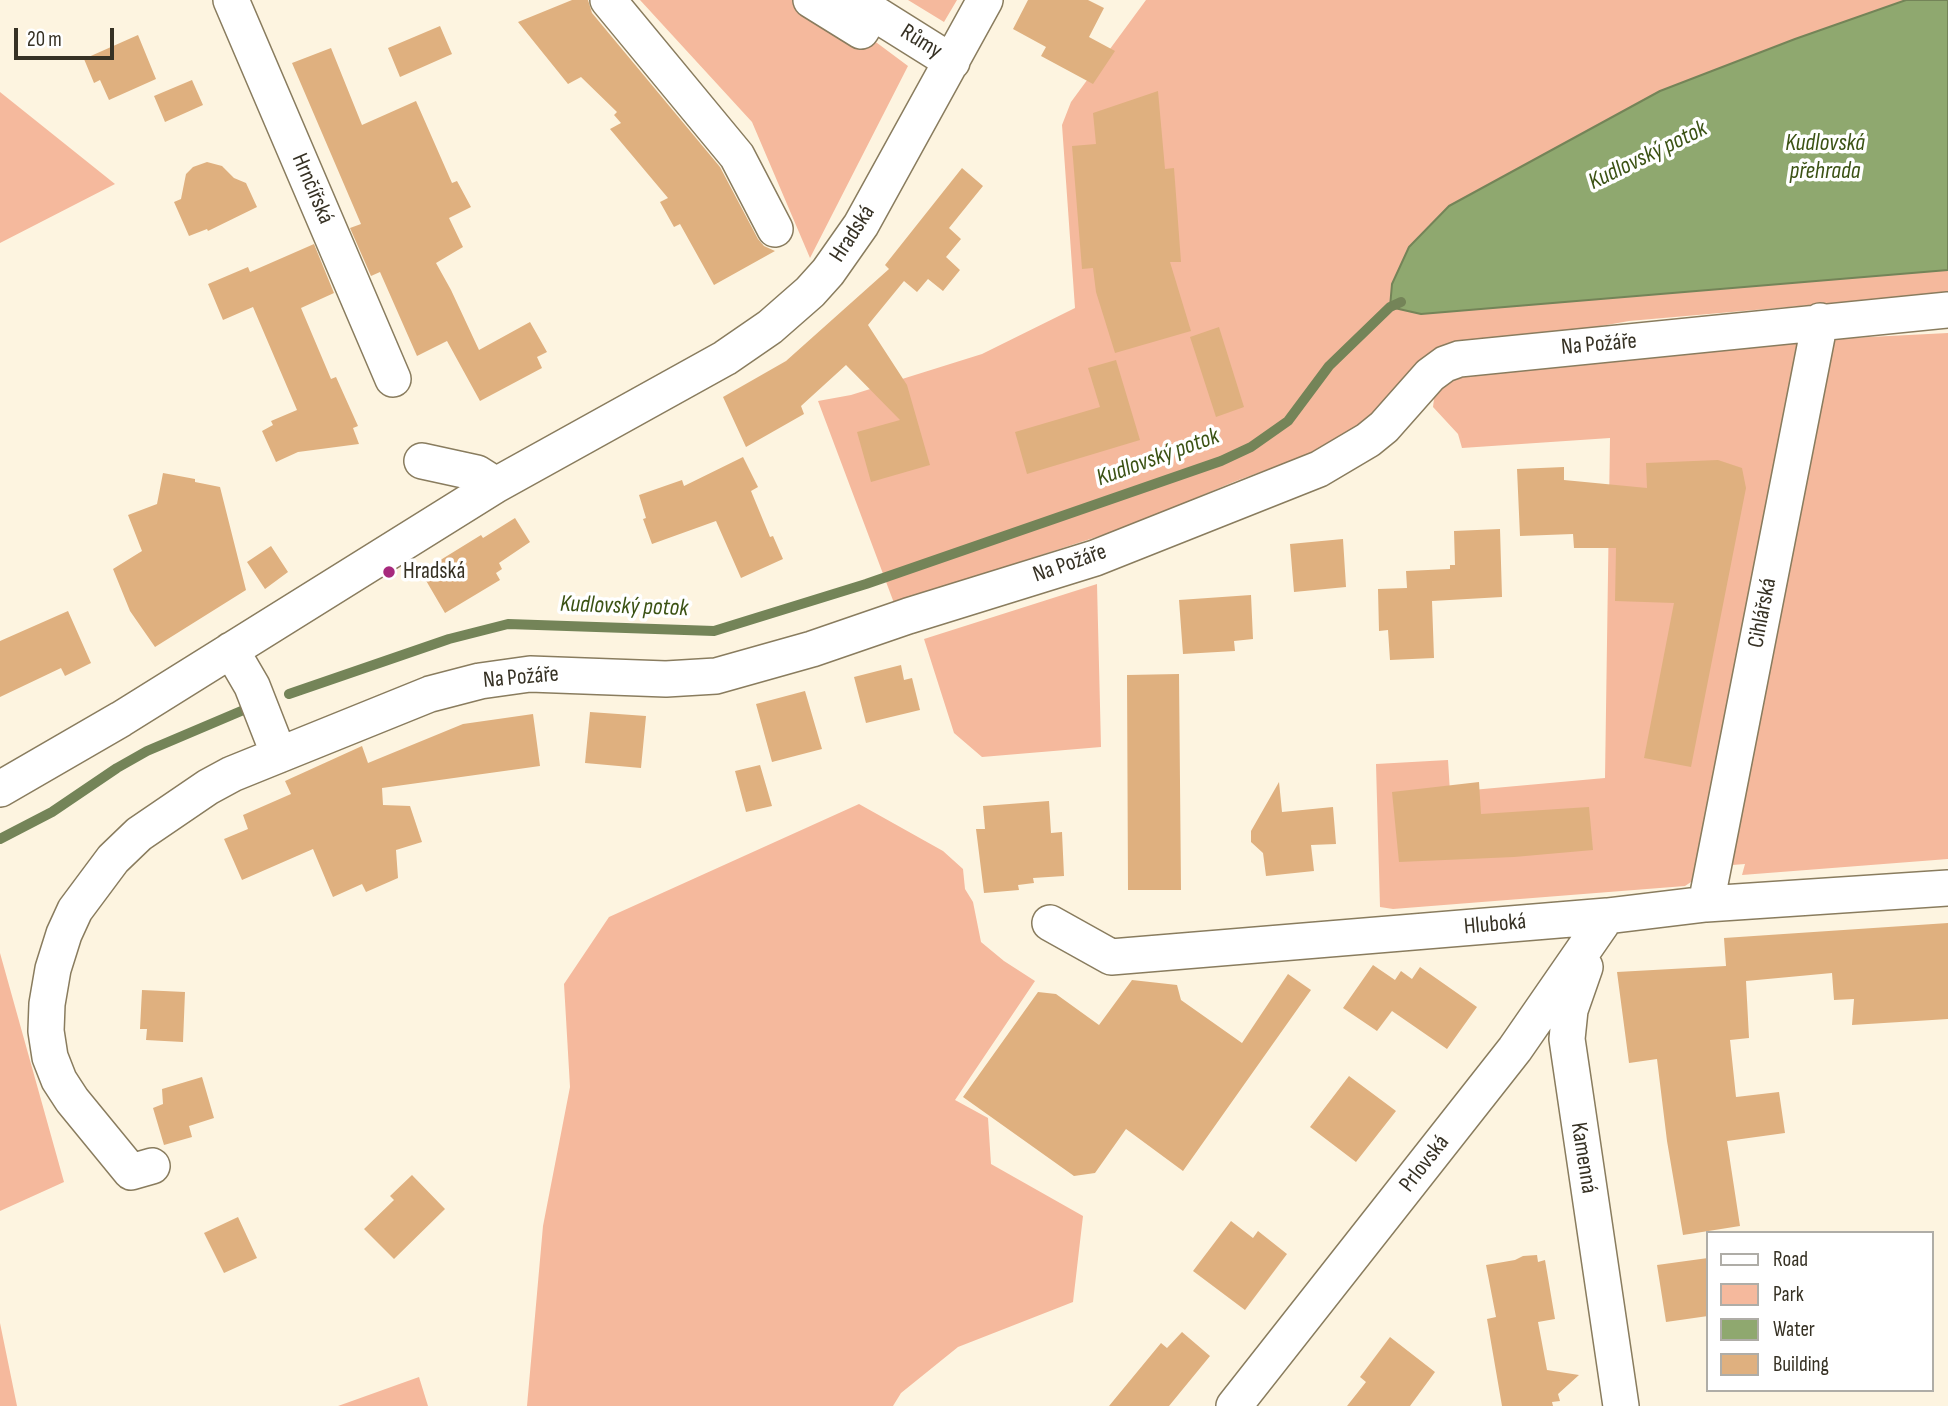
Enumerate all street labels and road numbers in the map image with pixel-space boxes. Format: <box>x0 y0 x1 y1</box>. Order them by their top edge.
street label: Růmy <box>895 19 947 65</box>
street label: Hrnčířská <box>285 150 339 228</box>
street label: Hradská <box>824 200 882 268</box>
street label: Na Požáře <box>1560 328 1638 362</box>
street label: Na Požáře <box>1030 539 1110 589</box>
street label: Cihlářská <box>1743 576 1783 650</box>
street label: Na Požáře <box>482 661 560 695</box>
street label: Hluboká <box>1463 909 1527 941</box>
street label: Kamenná <box>1564 1120 1602 1196</box>
street label: Prlovská <box>1394 1130 1456 1198</box>

